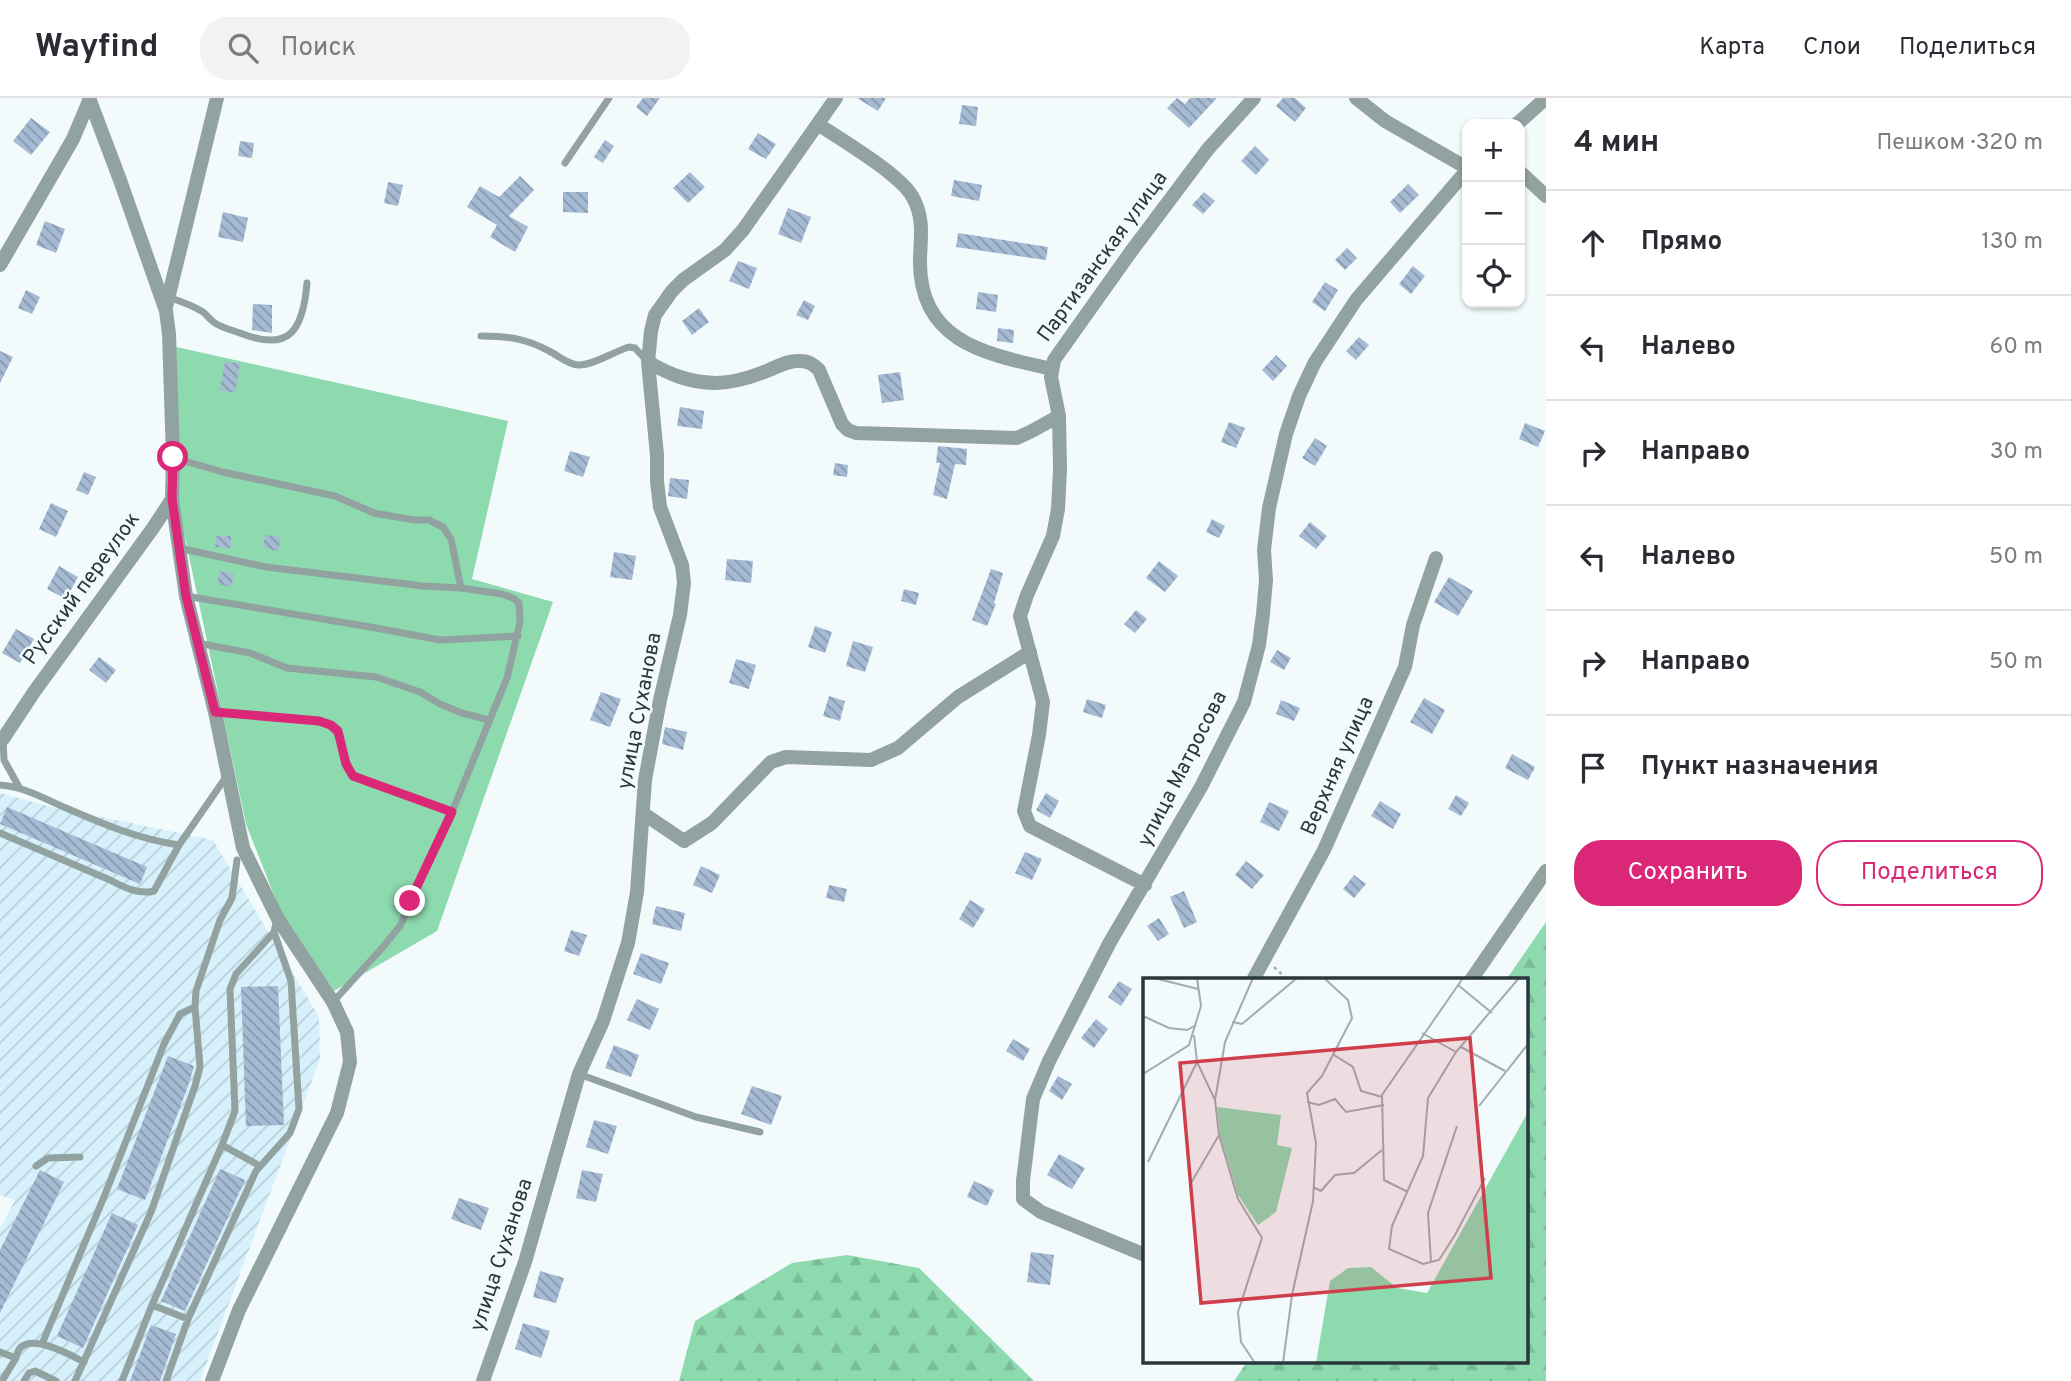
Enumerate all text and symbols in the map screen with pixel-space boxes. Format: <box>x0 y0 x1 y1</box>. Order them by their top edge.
search box <box>200 17 690 80</box>
text: Wayfind <box>35 27 158 69</box>
icon: search <box>224 29 262 67</box>
text: Поиск <box>280 32 356 65</box>
text: Карта <box>1699 33 1765 63</box>
text: Слои <box>1803 33 1861 63</box>
text: Поделиться <box>1899 33 2036 63</box>
map controls <box>1462 119 1525 308</box>
button: + <box>1462 119 1525 182</box>
text: 4 мин <box>1574 125 1659 162</box>
text: Пешком · 320 m <box>1876 129 2043 158</box>
street label: Партизанская улица <box>1032 166 1174 348</box>
button: − <box>1462 182 1525 245</box>
icon: ahead <box>1574 224 1612 262</box>
text: Прямо <box>1641 226 1722 259</box>
text: 130 m <box>1981 228 2043 257</box>
button: locate <box>1462 245 1525 308</box>
icon: left <box>1574 329 1612 367</box>
text: Налево <box>1641 331 1736 364</box>
text: 60 m <box>1990 333 2043 362</box>
icon: right <box>1574 434 1612 472</box>
text: Направо <box>1641 436 1750 469</box>
text: 30 m <box>1990 438 2043 467</box>
route start <box>157 441 188 472</box>
street label: Русский переулок <box>17 507 147 671</box>
icon: left <box>1574 539 1612 577</box>
text: Налево <box>1641 541 1736 574</box>
text: 50 m <box>1989 543 2043 572</box>
street label: улица Суханова <box>612 630 668 792</box>
icon: right <box>1574 644 1612 682</box>
text: Направо <box>1641 646 1750 679</box>
text: 50 m <box>1989 648 2043 677</box>
street label: улица Матросова <box>1132 686 1234 852</box>
street label: Верхняя улица <box>1295 692 1381 840</box>
icon: arrive <box>1574 749 1612 787</box>
text: Пункт назначения <box>1641 751 1879 784</box>
button: Сохранить <box>1574 840 1802 906</box>
button: Поделиться <box>1816 840 2043 906</box>
route end <box>394 885 425 916</box>
inset map <box>1143 978 1528 1364</box>
street label: улица Суханова <box>465 1175 539 1335</box>

